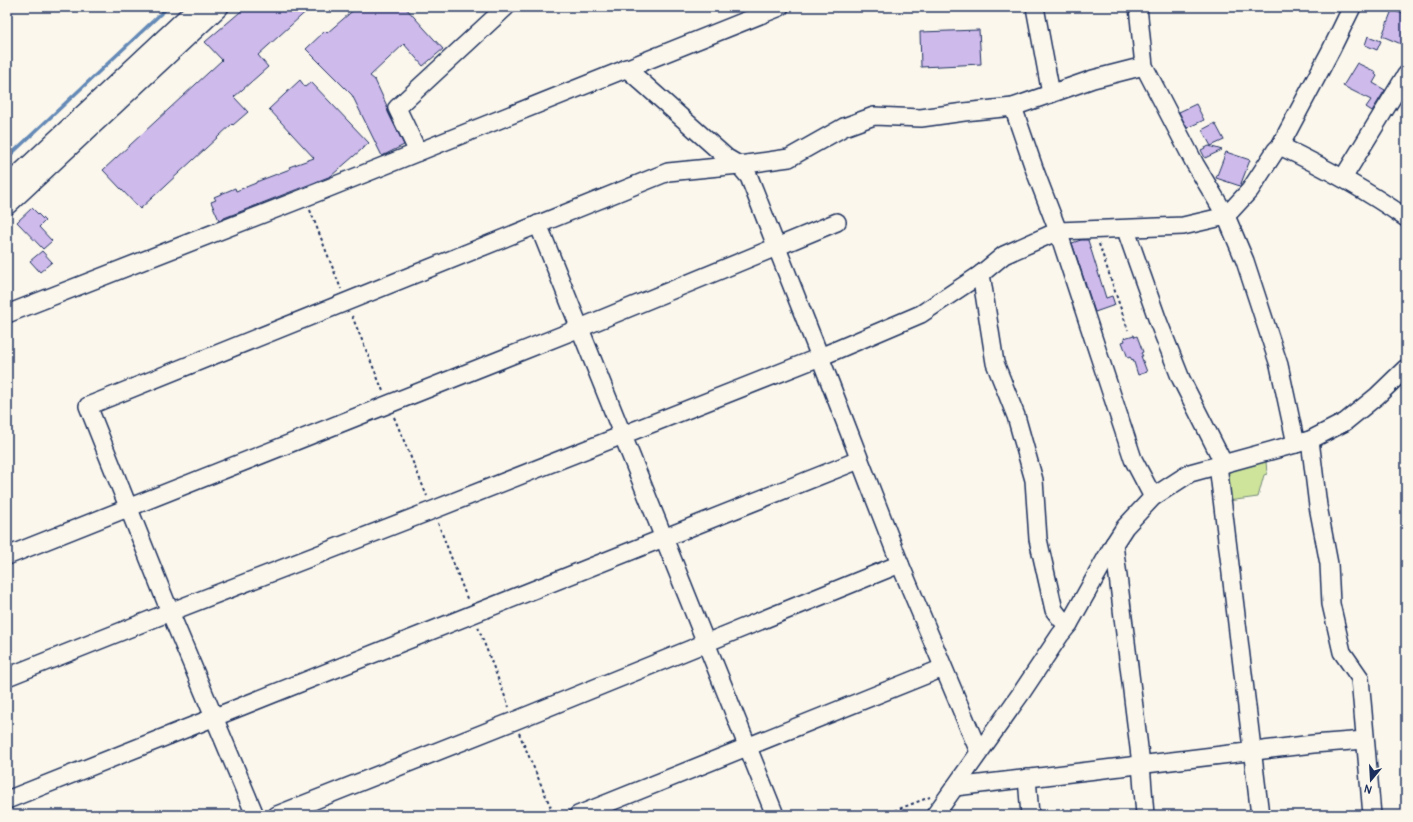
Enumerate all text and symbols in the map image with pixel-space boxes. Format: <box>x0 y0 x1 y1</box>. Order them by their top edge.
north arrow <box>1351 760 1391 800</box>
text: N <box>1362 782 1374 796</box>

